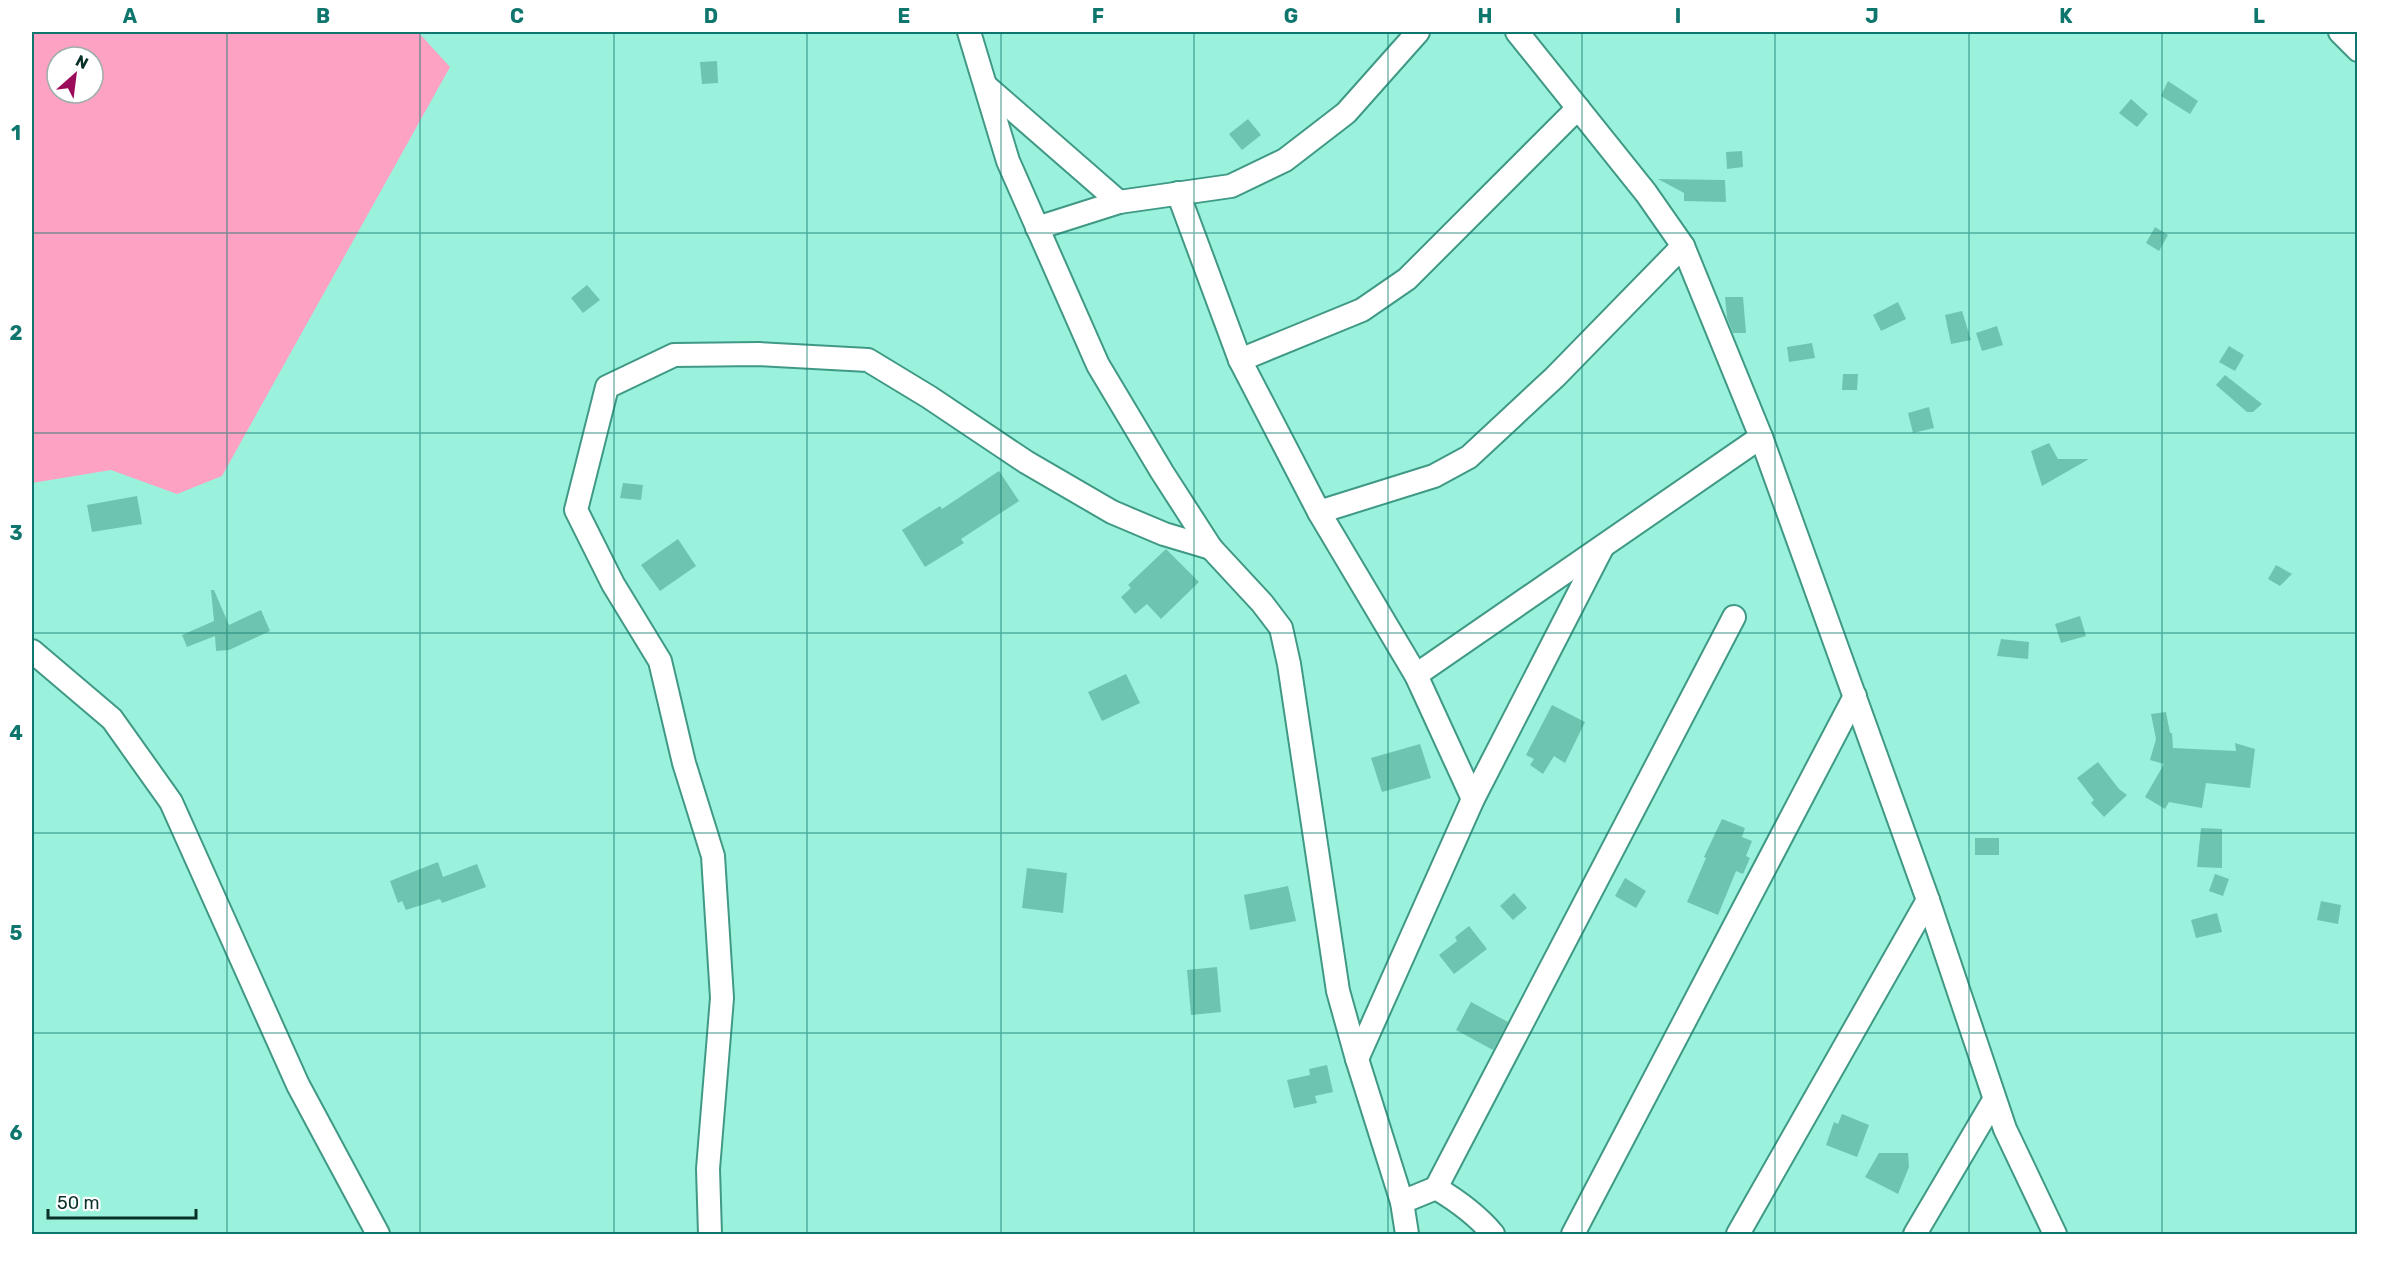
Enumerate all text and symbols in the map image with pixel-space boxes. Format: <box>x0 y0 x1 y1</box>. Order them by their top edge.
text: A <box>123 4 138 28</box>
text: B <box>316 4 330 28</box>
text: C <box>510 4 524 28</box>
text: D <box>704 4 718 28</box>
text: E <box>898 4 910 28</box>
text: F <box>1092 4 1104 28</box>
text: G <box>1284 4 1298 28</box>
text: H <box>1478 4 1492 28</box>
text: I <box>1675 4 1681 28</box>
text: J <box>1865 4 1879 28</box>
text: K <box>2059 4 2073 28</box>
text: L <box>2253 4 2265 28</box>
north arrow <box>45 45 105 105</box>
text: N <box>72 51 91 73</box>
text: 1 <box>11 121 21 145</box>
text: 2 <box>10 321 23 345</box>
text: 3 <box>9 521 23 545</box>
text: 4 <box>9 721 23 745</box>
text: 5 <box>10 921 23 945</box>
text: 6 <box>9 1121 23 1145</box>
scale bar <box>48 1182 196 1220</box>
text: 50 m <box>57 1192 100 1214</box>

